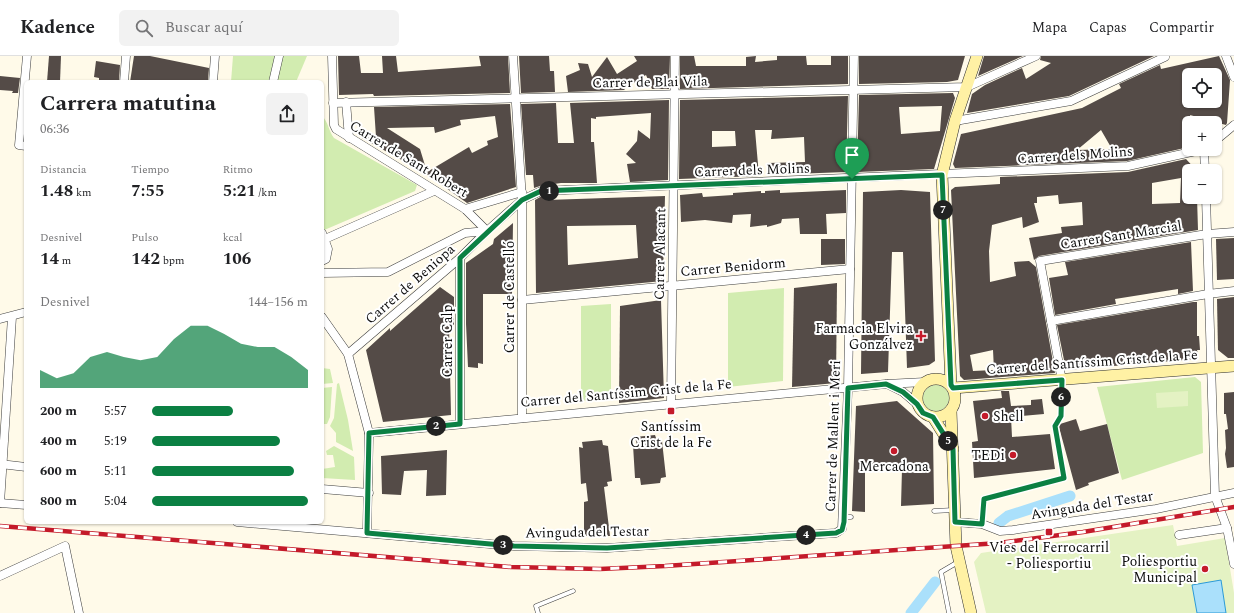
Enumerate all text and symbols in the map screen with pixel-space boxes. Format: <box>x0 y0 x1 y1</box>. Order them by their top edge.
search box <box>119 10 399 46</box>
text: Kadence <box>20 13 95 42</box>
text: Buscar aquí <box>165 16 243 39</box>
icon: search <box>133 17 155 39</box>
text: Mapa <box>1032 17 1067 38</box>
text: Capas <box>1089 17 1127 38</box>
text: Compartir <box>1149 17 1214 38</box>
map controls <box>1182 68 1222 204</box>
button: locate <box>1182 68 1222 108</box>
street label: Carrer de Blai Vila <box>592 70 708 94</box>
text: Carrera matutina <box>40 87 216 120</box>
button: share <box>266 93 308 135</box>
street label: Carrer de Sant Robert <box>346 115 472 203</box>
button: + <box>1182 116 1222 156</box>
text: 06:36 <box>40 119 69 139</box>
pin <box>835 138 869 179</box>
street label: Carrer dels Molins <box>1016 140 1134 170</box>
icon: arrive <box>841 144 863 166</box>
street label: Carrer dels Molins <box>694 157 810 183</box>
text: Distancia <box>40 161 86 178</box>
text: Tiempo <box>131 161 169 178</box>
text: Ritmo <box>223 161 253 178</box>
button: − <box>1182 164 1222 204</box>
text: 1.48 <box>40 178 73 204</box>
text: 7:55 <box>131 178 165 204</box>
text: 5:21 <box>223 178 256 204</box>
pin: 1 <box>539 181 559 201</box>
text: 1 <box>546 182 552 199</box>
text: km <box>73 184 92 201</box>
text: /km <box>256 184 277 201</box>
pin: 7 <box>933 200 953 220</box>
text: 7 <box>940 201 946 218</box>
street label: Carrer Alacant <box>649 208 671 300</box>
street label: Carrer Sant Marcial <box>1059 215 1183 255</box>
text: Desnivel <box>40 229 82 246</box>
text: Pulso <box>131 229 158 246</box>
text: kcal <box>223 229 242 246</box>
street label: Carrer de Beniopa <box>360 239 460 329</box>
street label: Carrer de Castelló <box>499 241 520 353</box>
text: 14 <box>40 246 59 272</box>
text: 142 <box>131 246 160 272</box>
text: 106 <box>223 246 251 272</box>
text: m <box>59 252 71 269</box>
text: bpm <box>160 252 185 269</box>
street label: Carrer Benidorm <box>680 252 786 282</box>
text: Desnivel <box>40 292 90 312</box>
text: 144–156 m <box>248 292 308 312</box>
street label: Carrer Calp <box>437 304 458 377</box>
place label: Farmacia Elvira Gonzálvez <box>815 318 913 355</box>
marker: Farmacia Elvira Gonzálvez <box>916 331 926 341</box>
street label: Carrer del Santíssim Crist de la Fe <box>985 344 1199 380</box>
street label: Carrer de Mallent i Meri <box>820 360 846 512</box>
street label: Carrer del Santíssim Crist de la Fe <box>519 373 733 413</box>
pin: 6 <box>1051 387 1071 407</box>
text: 6 <box>1058 388 1064 405</box>
text: 200 m <box>40 401 77 421</box>
text: 5:57 <box>104 401 127 421</box>
marker: Santíssim Crist de la Fe <box>666 406 676 416</box>
place label: Shell <box>993 406 1024 427</box>
marker: Shell <box>980 411 990 421</box>
pin: 2 <box>426 416 446 436</box>
place label: Santíssim Crist de la Fe <box>630 416 712 453</box>
text: 2 <box>433 417 439 434</box>
text: 400 m <box>40 431 77 451</box>
text: 5:19 <box>104 431 127 451</box>
pin: 5 <box>938 431 958 451</box>
text: 5 <box>945 432 951 449</box>
place label: TEDi <box>971 445 1005 466</box>
marker: Mercadona <box>889 446 899 456</box>
marker: TEDi <box>1008 450 1018 460</box>
place label: Mercadona <box>859 456 929 477</box>
text: 600 m <box>40 461 77 481</box>
text: 5:11 <box>104 461 127 481</box>
street label: Avinguda del Testar <box>1029 485 1155 525</box>
text: 800 m <box>40 491 77 511</box>
text: 5:04 <box>104 491 127 511</box>
street label: Avinguda del Testar <box>525 520 650 544</box>
pin: 4 <box>796 525 816 545</box>
text: 4 <box>803 526 809 543</box>
marker: Vies del Ferrocarril - Poliesportiu <box>1044 527 1054 537</box>
pin: 3 <box>493 535 513 555</box>
text: 3 <box>500 536 506 553</box>
place label: Vies del Ferrocarril - Poliesportiu <box>989 537 1109 574</box>
place label: Poliesportiu Municipal <box>1121 551 1197 588</box>
marker: Poliesportiu Municipal <box>1200 564 1210 574</box>

